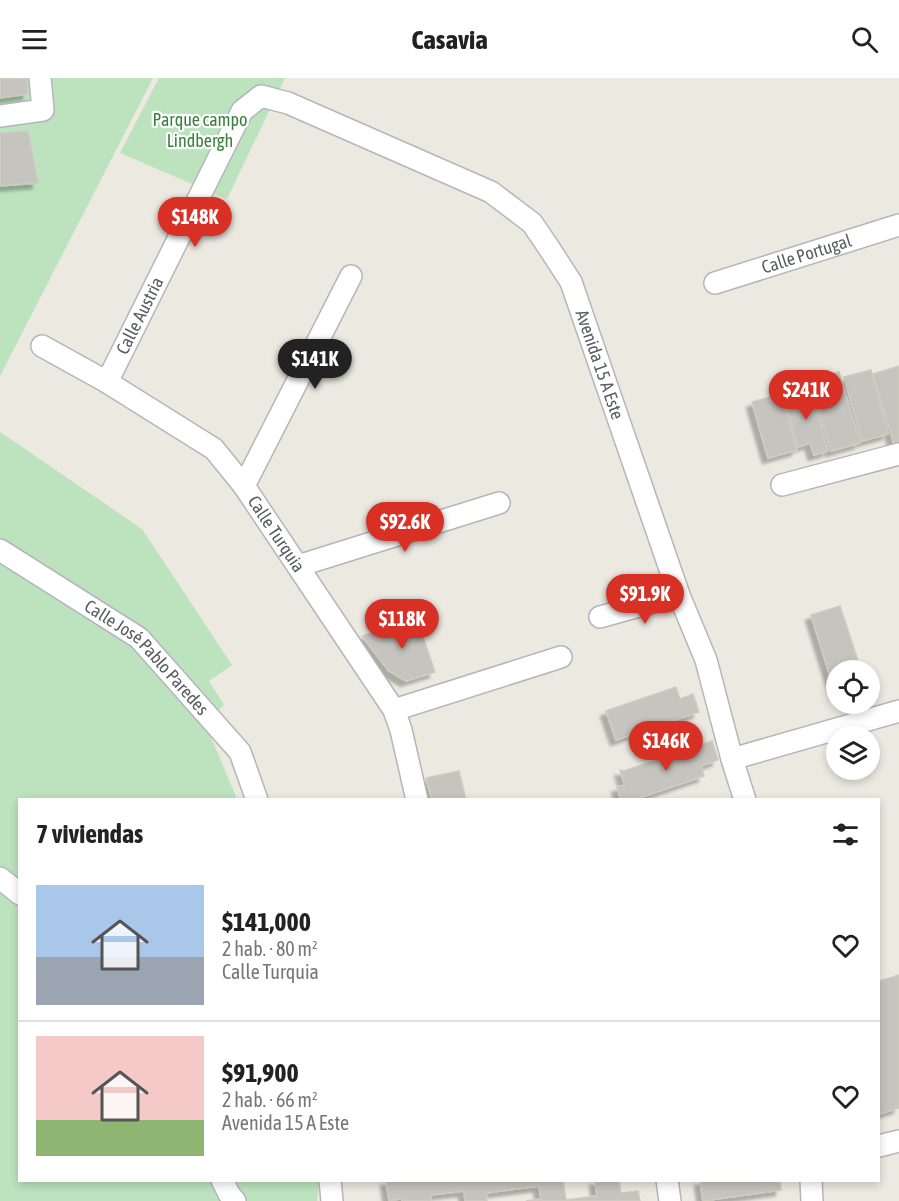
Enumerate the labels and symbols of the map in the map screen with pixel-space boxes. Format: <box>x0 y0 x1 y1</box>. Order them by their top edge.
park label: Parque campo Lindbergh <box>153 109 248 151</box>
pin: $148K <box>153 197 237 248</box>
street label: Calle Portugal <box>759 230 854 278</box>
street label: Calle Austria <box>112 274 168 358</box>
street label: Avenida 15 A Este <box>571 307 629 422</box>
pin: $141K <box>273 339 357 390</box>
pin: $241K <box>764 370 848 421</box>
street label: Calle Turquia <box>244 492 310 576</box>
pin: $92.6K <box>356 502 454 553</box>
pin: $91.9K <box>596 574 694 625</box>
street label: Calle José Pablo Paredes <box>81 595 213 719</box>
pin: $118K <box>360 599 444 650</box>
pin: $146K <box>624 721 708 772</box>

